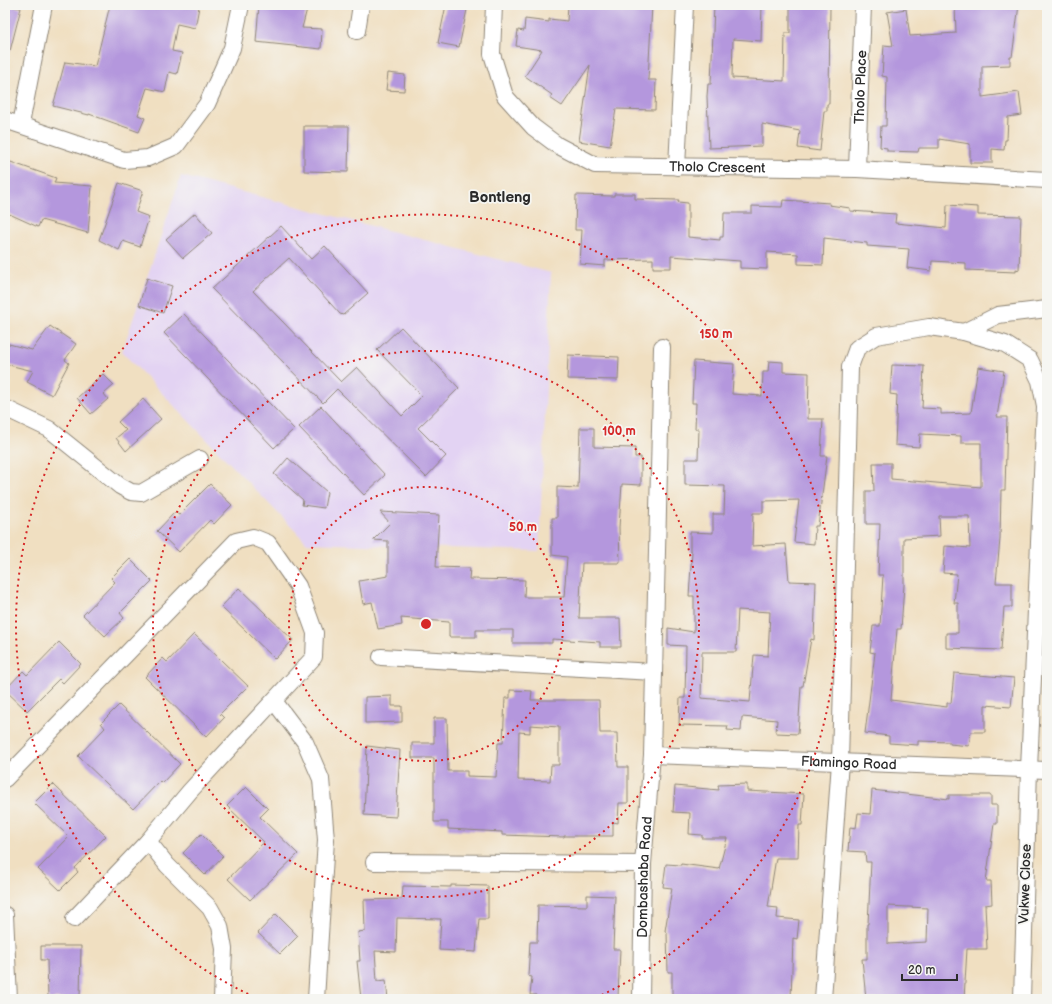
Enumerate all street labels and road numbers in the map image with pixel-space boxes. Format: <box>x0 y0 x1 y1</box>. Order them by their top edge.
street label: Tholo Place <box>850 50 870 124</box>
street label: Tholo Crescent <box>669 158 766 176</box>
street label: Flamingo Road <box>801 752 897 773</box>
street label: Dombashaba Road <box>633 816 655 938</box>
street label: Vukwe Close <box>1015 844 1035 924</box>

